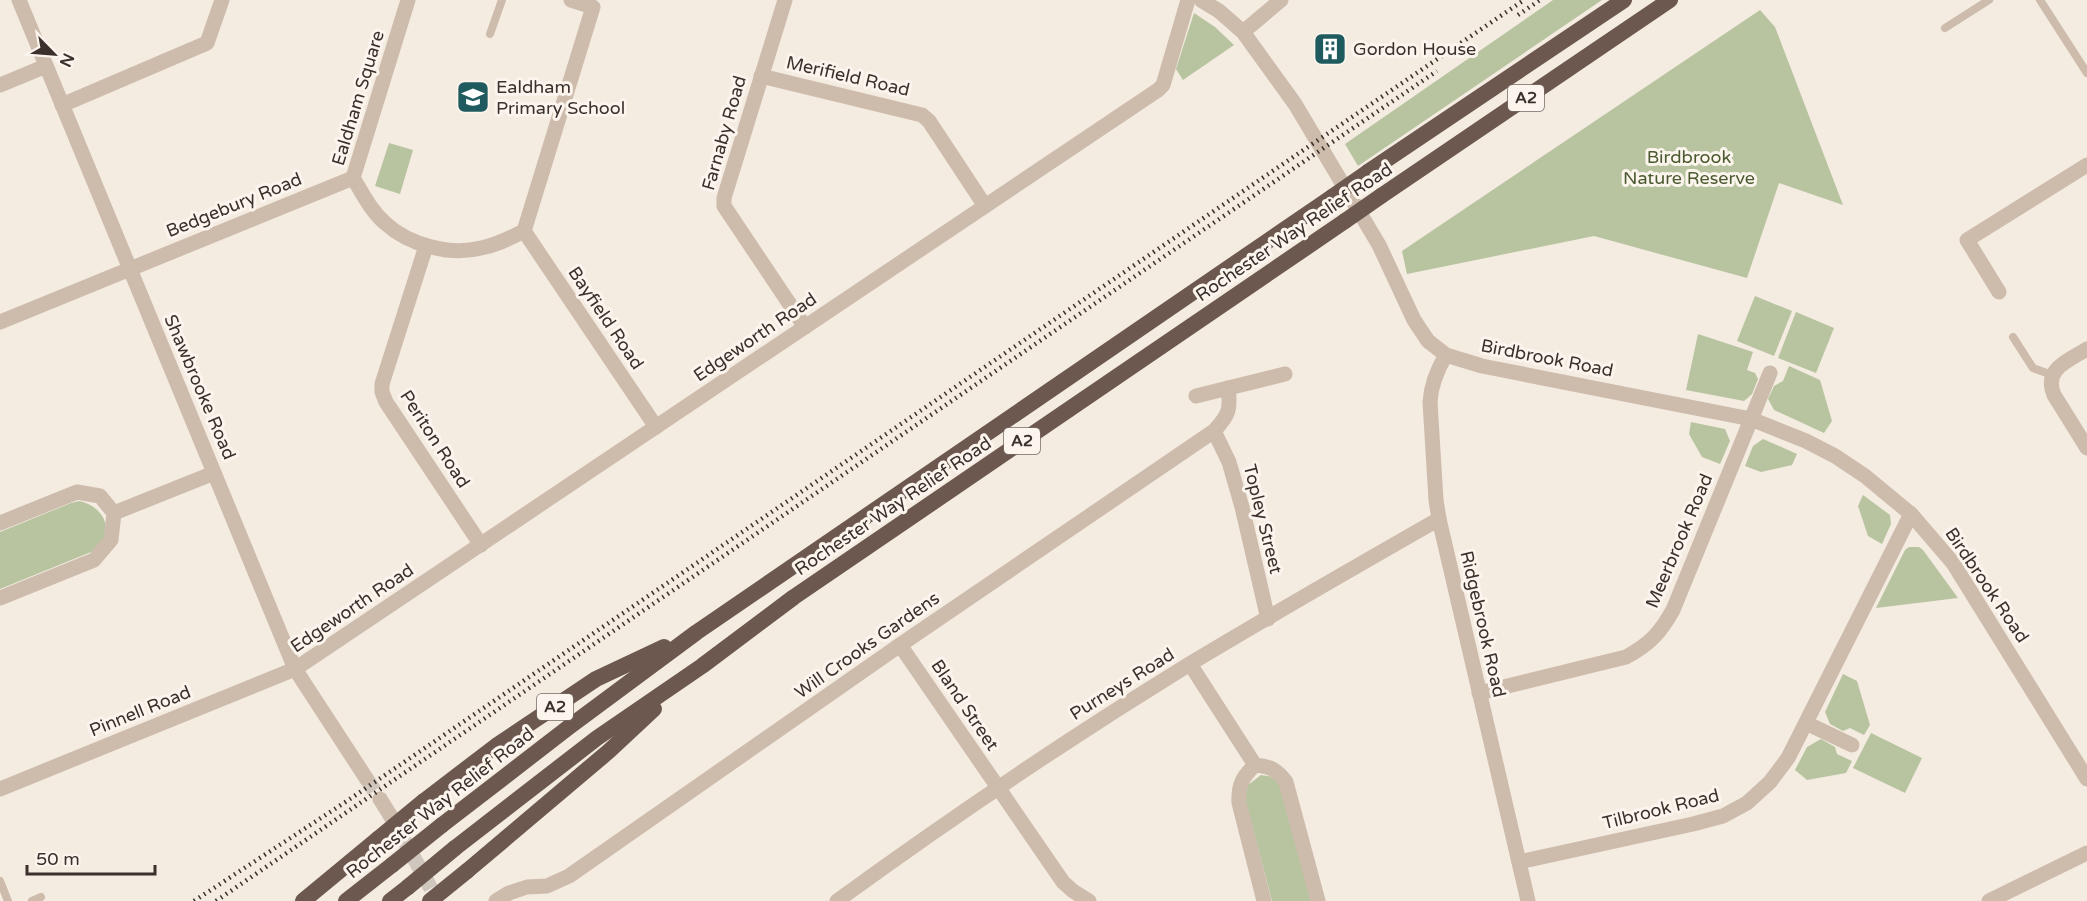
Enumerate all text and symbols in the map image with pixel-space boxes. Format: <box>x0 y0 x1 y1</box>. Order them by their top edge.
north arrow <box>24 24 84 84</box>
street label: Ealdham Square <box>327 28 389 168</box>
building icon: Gordon House <box>1312 31 1348 67</box>
place label: Gordon House <box>1353 38 1476 60</box>
text: N <box>55 50 78 70</box>
street label: Merifield Road <box>784 51 912 101</box>
street label: Farnaby Road <box>697 73 751 193</box>
place label: Ealdham Primary School <box>496 76 625 119</box>
school or university icon: Ealdham Primary School <box>455 79 491 115</box>
road number: A2 <box>1508 85 1544 111</box>
park label: Birdbrook Nature Reserve <box>1623 146 1755 189</box>
street label: Rochester Way Relief Road <box>1192 158 1396 306</box>
street label: Bedgebury Road <box>163 168 305 242</box>
street label: Bayfield Road <box>563 262 649 374</box>
street label: Edgeworth Road <box>689 288 821 386</box>
street label: Shawbrooke Road <box>159 311 241 463</box>
street label: Birdbrook Road <box>1479 334 1615 382</box>
street label: Periton Road <box>395 386 475 492</box>
road number: A2 <box>1004 428 1040 454</box>
street label: Rochester Way Relief Road <box>791 432 995 580</box>
street label: Topley Street <box>1239 462 1287 576</box>
street label: Meerbrook Road <box>1641 470 1717 612</box>
street label: Birdbrook Road <box>1940 523 2034 647</box>
street label: Ridgebrook Road <box>1455 549 1511 699</box>
street label: Edgeworth Road <box>286 559 418 657</box>
street label: Will Crooks Gardens <box>790 587 944 703</box>
street label: Purneys Road <box>1066 643 1178 725</box>
street label: Bland Street <box>926 655 1004 755</box>
street label: Pinnell Road <box>86 681 194 741</box>
road number: A2 <box>537 694 573 720</box>
street label: Rochester Way Relief Road <box>342 723 538 883</box>
street label: Tilbrook Road <box>1600 784 1722 834</box>
scale bar <box>27 838 154 876</box>
text: 50 m <box>36 848 80 870</box>

